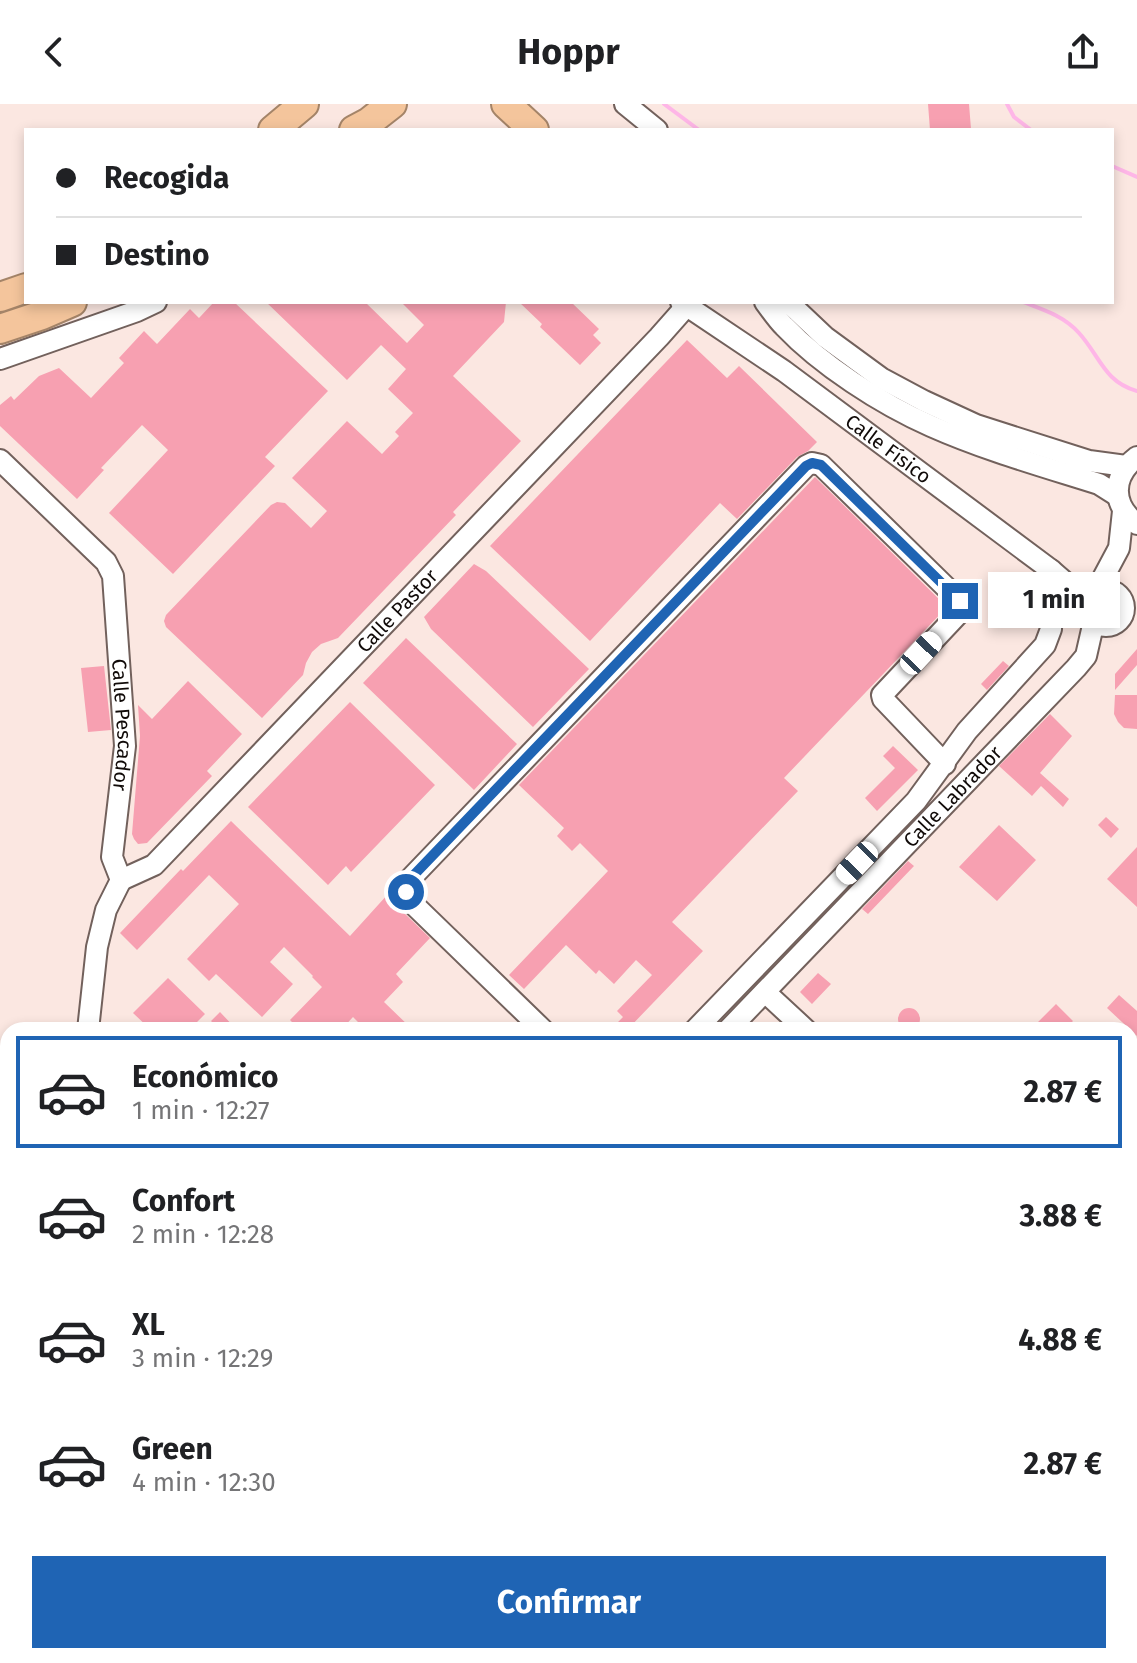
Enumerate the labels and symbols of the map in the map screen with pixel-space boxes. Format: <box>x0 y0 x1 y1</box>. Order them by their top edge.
street label: Calle Físico <box>841 409 936 488</box>
street label: Calle Pastor <box>352 564 443 658</box>
callout: 1 min <box>988 573 1120 629</box>
route end <box>942 583 978 619</box>
car <box>896 627 946 679</box>
street label: Calle Pescador <box>107 658 137 792</box>
street label: Calle Labrador <box>898 741 1007 852</box>
car <box>832 837 882 889</box>
route start <box>388 874 424 910</box>

